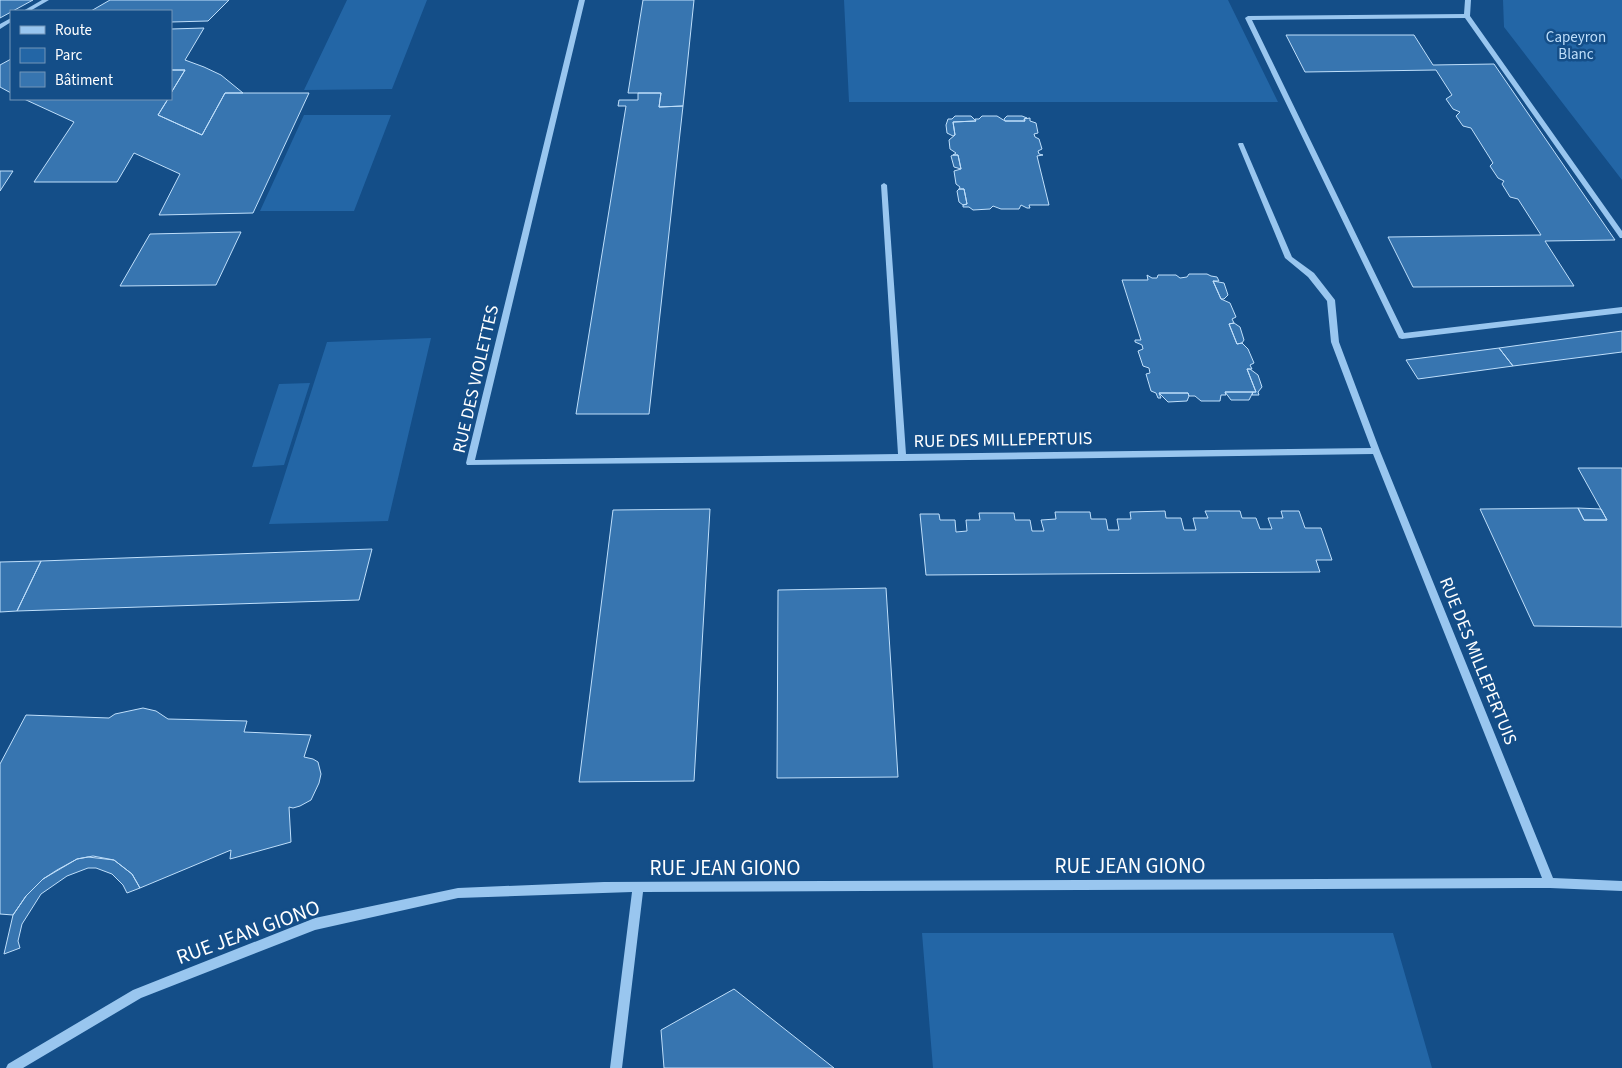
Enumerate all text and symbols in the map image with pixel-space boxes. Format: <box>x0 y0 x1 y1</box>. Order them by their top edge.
legend <box>10 10 172 100</box>
text: Route <box>55 20 92 41</box>
park label: Capeyron Blanc <box>1546 27 1606 65</box>
text: Parc <box>55 45 82 66</box>
text: Bâtiment <box>55 70 113 91</box>
street label: RUE DES VIOLETTES <box>447 302 505 456</box>
street label: RUE DES MILLEPERTUIS <box>913 426 1093 454</box>
street label: RUE DES MILLEPERTUIS <box>1433 573 1523 749</box>
street label: RUE JEAN GIONO <box>1054 851 1206 881</box>
street label: RUE JEAN GIONO <box>649 853 801 883</box>
street label: RUE JEAN GIONO <box>172 892 324 972</box>

